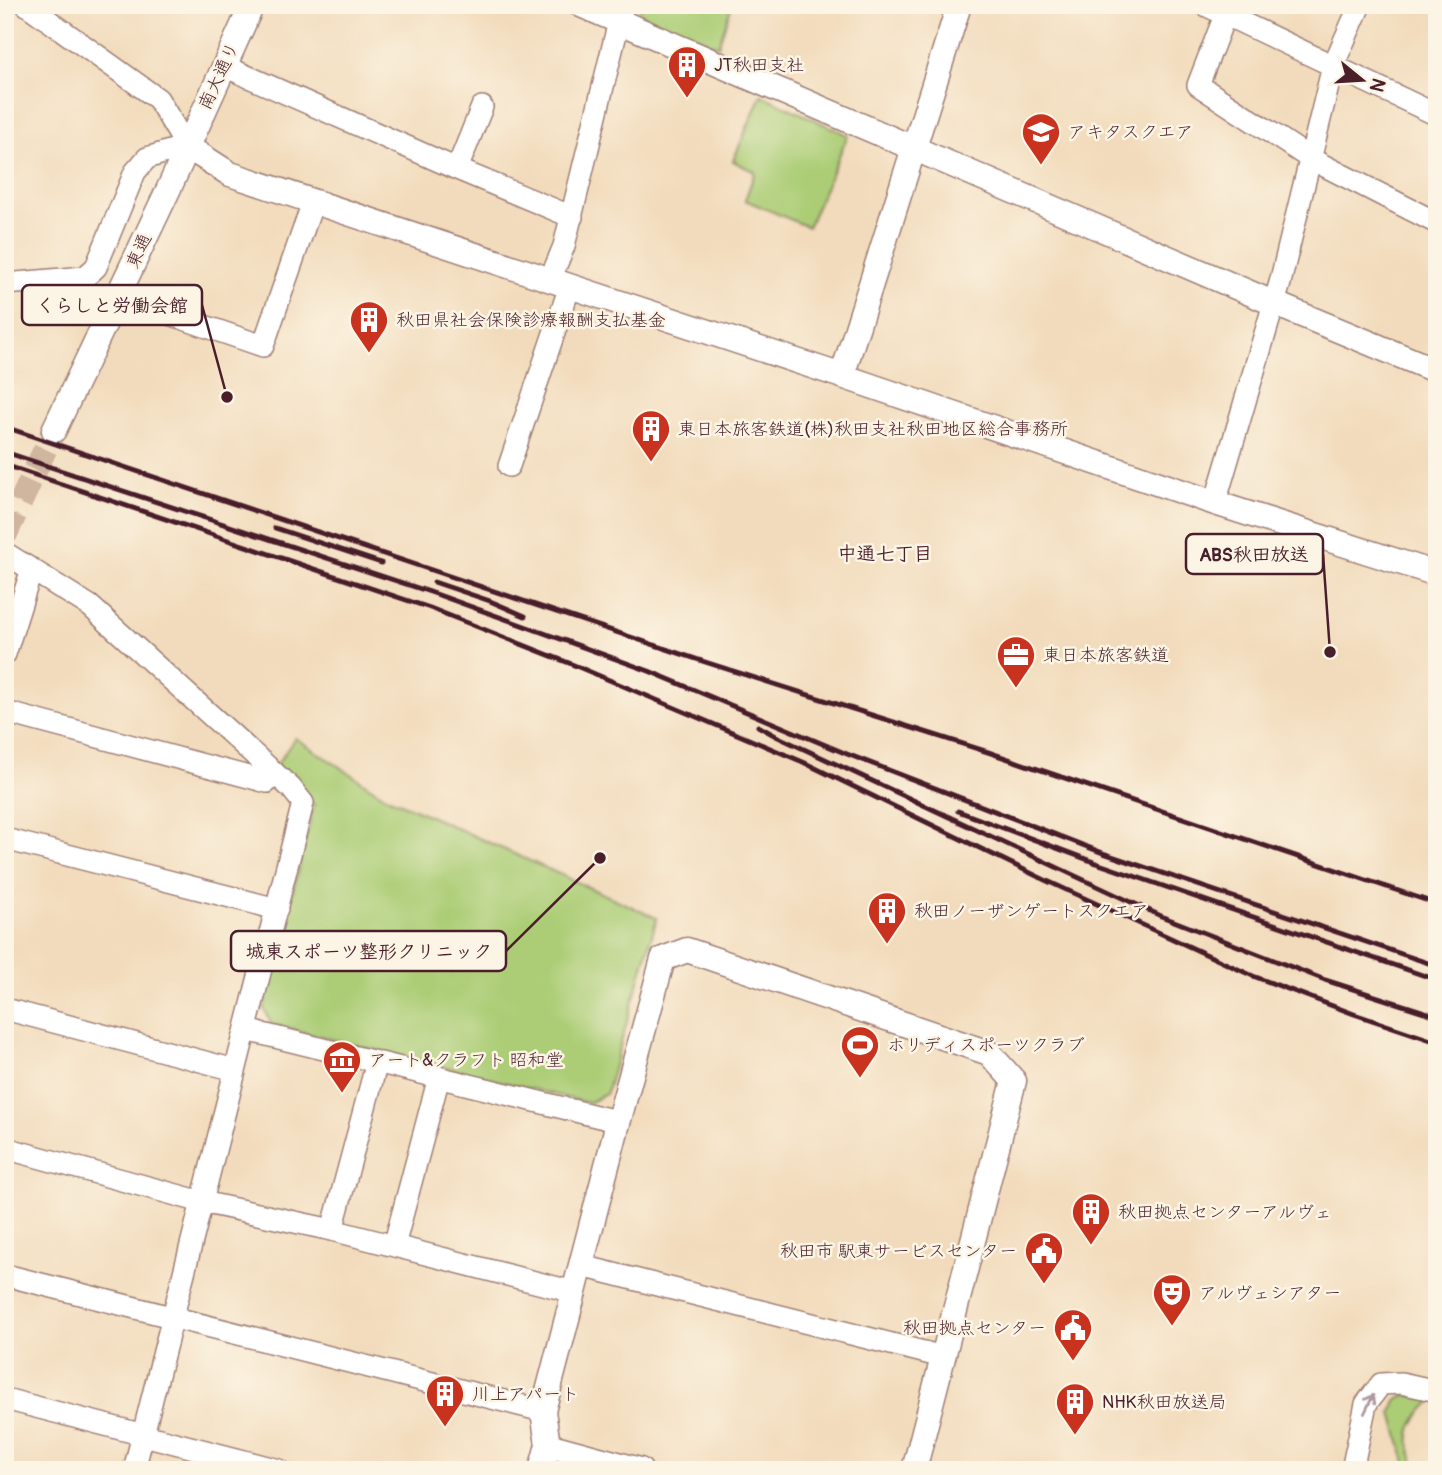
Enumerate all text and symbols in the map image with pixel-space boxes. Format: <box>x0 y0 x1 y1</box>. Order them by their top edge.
street label: 南大通り <box>193 39 245 113</box>
building icon: JT秋田支社 <box>666 44 708 99</box>
north arrow <box>1326 46 1396 116</box>
place label: JT秋田支社 <box>714 54 805 77</box>
text: N <box>1364 75 1391 95</box>
school or university icon: アキタスクエア <box>1020 111 1062 166</box>
place label: アキタスクエア <box>1068 121 1194 144</box>
street label: 東通 <box>121 230 157 272</box>
callout: くらしと労働会館 <box>22 285 202 325</box>
text: くらしと労働会館 <box>36 294 188 318</box>
building icon: 秋田県社会保険診療報酬支払基金 <box>348 299 390 354</box>
place label: 秋田県社会保険診療報酬支払基金 <box>396 309 666 332</box>
building icon: 東日本旅客鉄道(株)秋田支社秋田地区総合事務所 <box>630 408 672 463</box>
place label: 東日本旅客鉄道(株)秋田支社秋田地区総合事務所 <box>678 418 1068 441</box>
callout: ABS秋田放送 <box>1186 534 1323 574</box>
district label: 中通七丁目 <box>837 542 933 566</box>
text: ABS秋田放送 <box>1199 543 1309 567</box>
office icon: 東日本旅客鉄道 <box>995 634 1037 689</box>
place label: 東日本旅客鉄道 <box>1043 644 1169 667</box>
building icon: 秋田ノーザンゲートスクエア <box>866 890 908 945</box>
place label: 秋田ノーザンゲートスクエア <box>914 900 1149 923</box>
callout: 城東スポーツ整形クリニック <box>231 931 506 971</box>
text: 城東スポーツ整形クリニック <box>246 940 492 964</box>
sports icon: ホリディスポーツクラブ <box>839 1024 881 1079</box>
place label: ホリディスポーツクラブ <box>887 1034 1085 1057</box>
museum icon: アート&クラフト 昭和堂 <box>321 1039 363 1094</box>
place label: アート&クラフト 昭和堂 <box>369 1049 563 1072</box>
building icon: 秋田拠点センターアルヴェ <box>1070 1191 1112 1246</box>
place label: 秋田拠点センターアルヴェ <box>1118 1201 1332 1224</box>
public building icon: 秋田市 駅東サービスセンター <box>1023 1230 1065 1285</box>
place label: 秋田市 駅東サービスセンター <box>780 1240 1017 1263</box>
theatre icon: アルヴェシアター <box>1151 1272 1193 1327</box>
place label: アルヴェシアター <box>1199 1282 1341 1305</box>
public building icon: 秋田拠点センター <box>1052 1307 1094 1362</box>
place label: 秋田拠点センター <box>903 1317 1046 1340</box>
building icon: 川上アパート <box>424 1373 466 1428</box>
building icon: NHK秋田放送局 <box>1054 1381 1096 1436</box>
place label: 川上アパート <box>472 1383 579 1406</box>
place label: NHK秋田放送局 <box>1102 1391 1226 1414</box>
one-way arrow <box>1363 1394 1376 1415</box>

